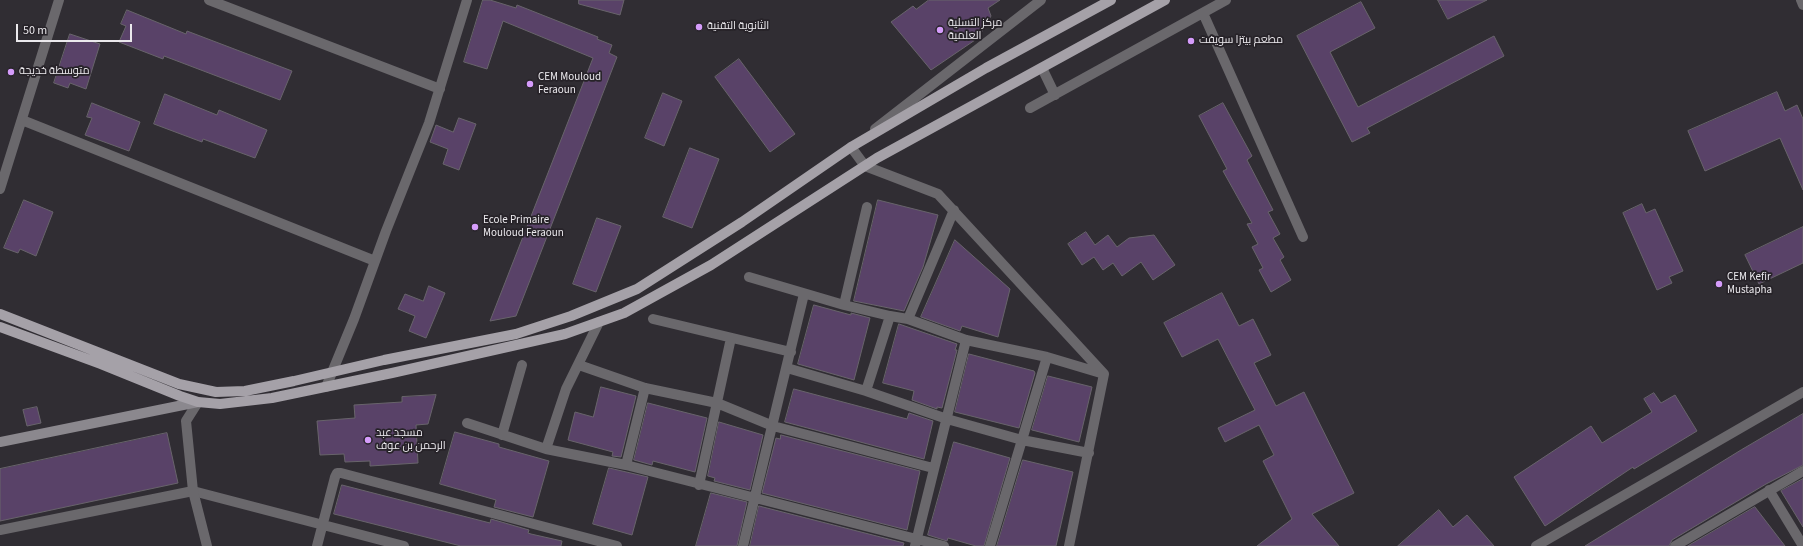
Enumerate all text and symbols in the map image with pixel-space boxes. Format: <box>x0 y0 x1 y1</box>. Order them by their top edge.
scale bar <box>18 16 134 42</box>
place label: مركز التسلية العلمية <box>948 17 1002 43</box>
place label: الثانوية التقنية <box>707 20 769 34</box>
text: 50 m <box>23 22 47 39</box>
marker: الثانوية التقنية <box>694 22 704 32</box>
marker: مركز التسلية العلمية <box>935 25 945 35</box>
place label: مطعم بيتزا سويفت <box>1199 34 1283 48</box>
marker: مطعم بيتزا سويفت <box>1186 36 1196 46</box>
place label: متوسطة خديجة <box>19 65 89 79</box>
marker: متوسطة خديجة <box>6 67 16 77</box>
place label: CEM Mouloud Feraoun <box>538 71 601 97</box>
marker: CEM Mouloud Feraoun <box>525 79 535 89</box>
place label: Ecole Primaire Mouloud Feraoun <box>483 214 564 240</box>
marker: Ecole Primaire Mouloud Feraoun <box>470 222 480 232</box>
place label: CEM Kefir Mustapha <box>1727 271 1772 297</box>
marker: CEM Kefir Mustapha <box>1714 279 1724 289</box>
place label: مسجد عبد الرحمن بن عوف <box>376 427 446 453</box>
marker: مسجد عبد الرحمن بن عوف <box>363 435 373 445</box>

